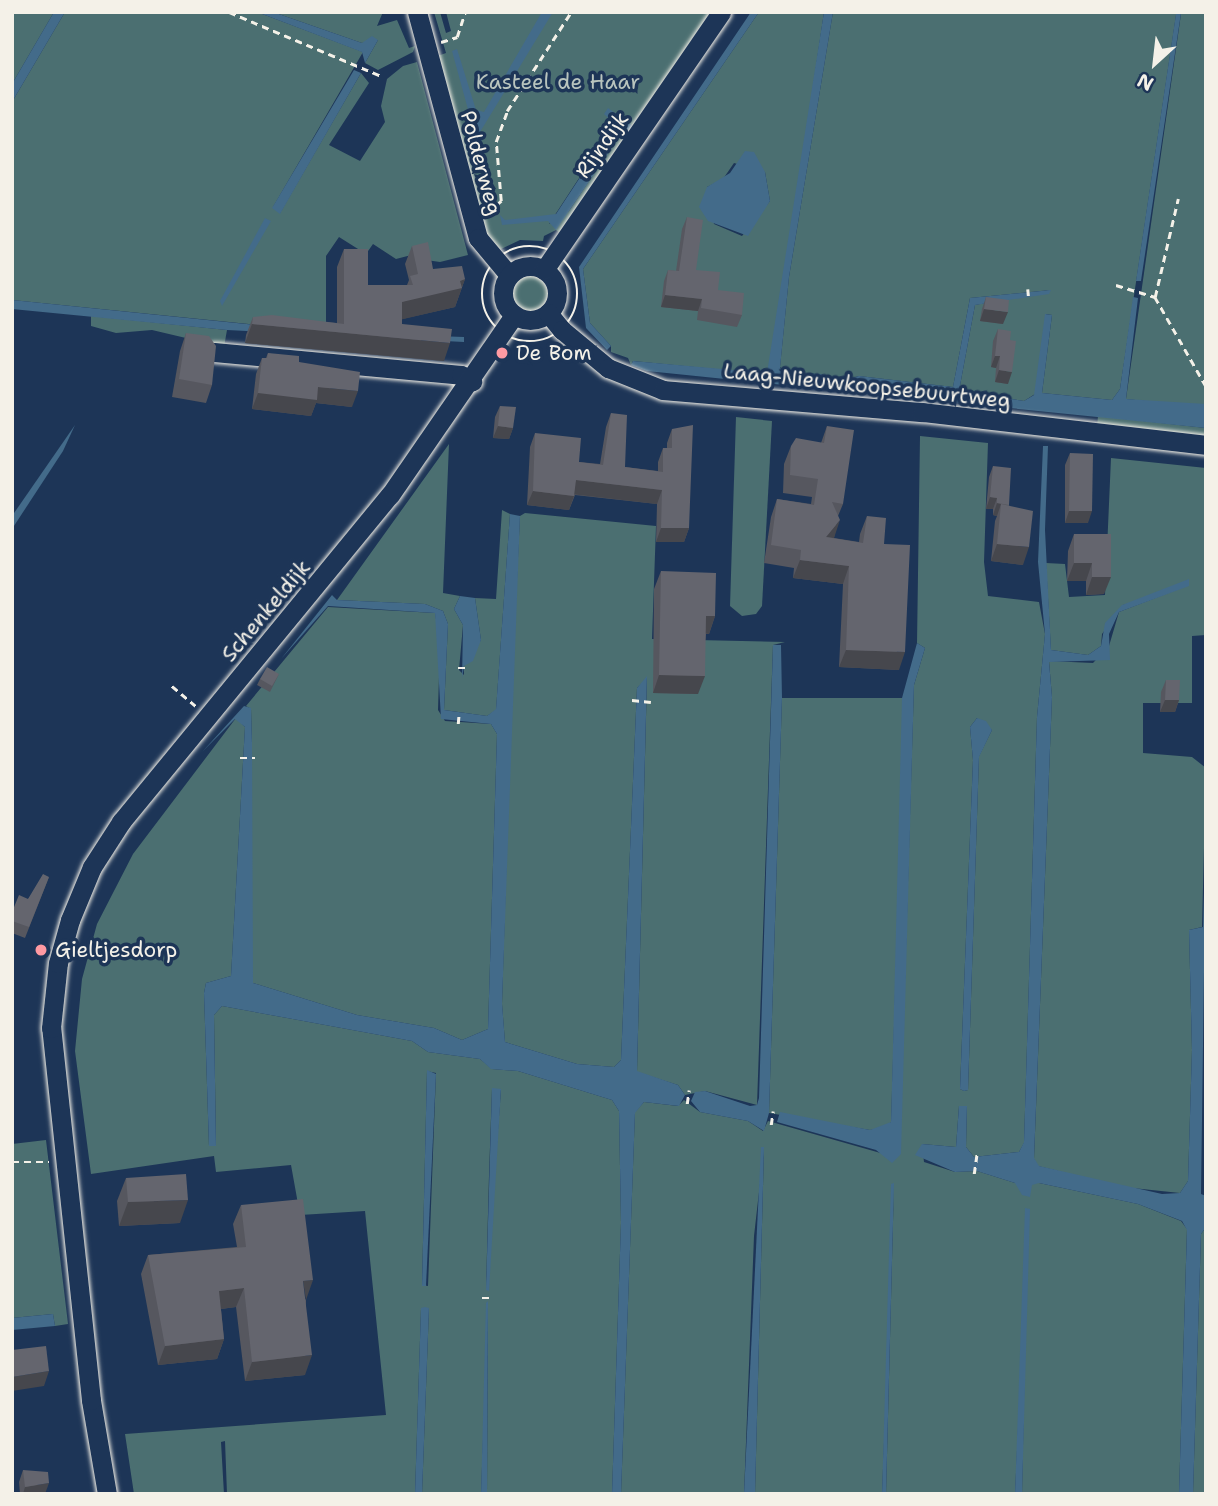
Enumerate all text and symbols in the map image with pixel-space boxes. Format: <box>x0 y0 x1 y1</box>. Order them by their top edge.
north arrow <box>1120 28 1190 98</box>
text: N <box>1133 68 1158 97</box>
park label: Kasteel de Haar <box>476 69 640 95</box>
street label: Rijndijk <box>570 107 634 183</box>
street label: Polderweg <box>455 108 507 218</box>
place label: De Bom <box>516 340 592 366</box>
marker: De Bom <box>494 345 510 361</box>
street label: Laag-Nieuwkoopsebuurtweg <box>722 358 1012 414</box>
street label: Schenkeldijk <box>216 555 316 667</box>
place label: Gieltjesdorp <box>55 937 177 963</box>
marker: Gieltjesdorp <box>33 942 49 958</box>

